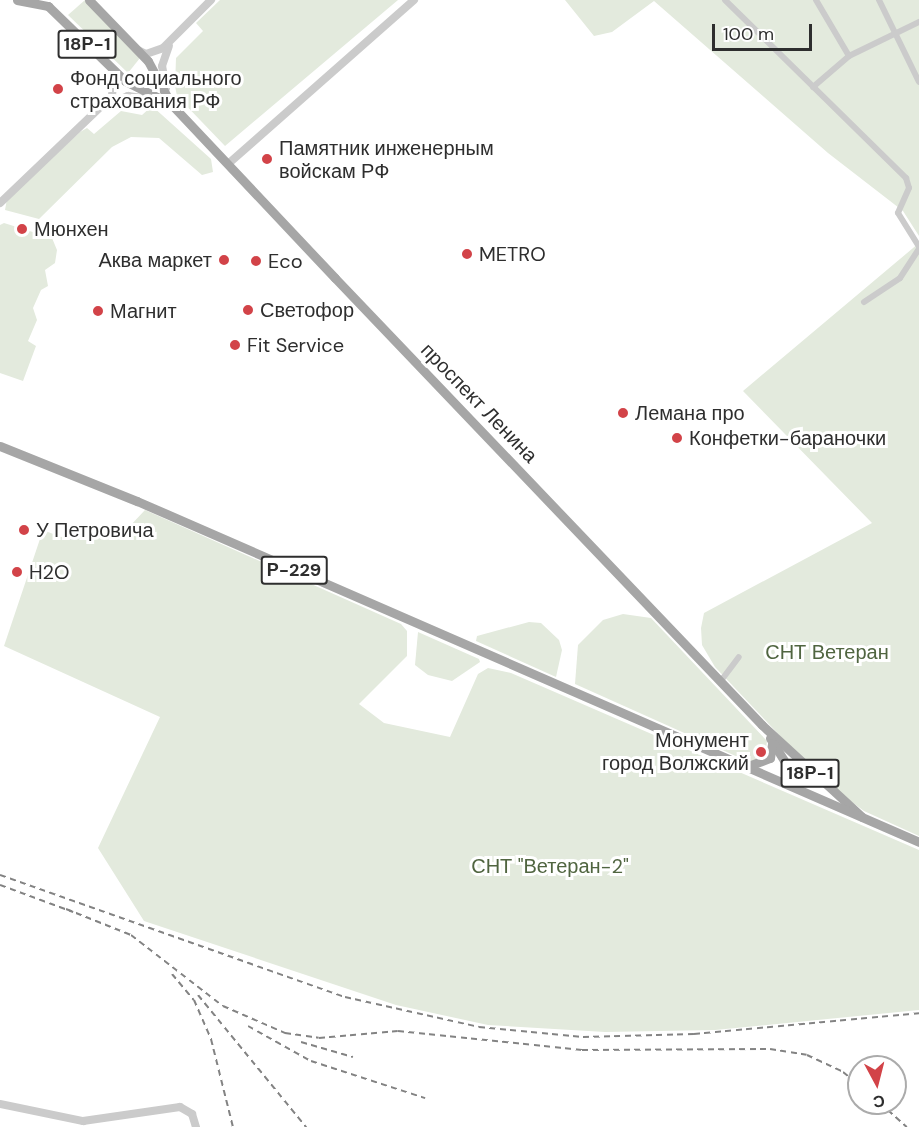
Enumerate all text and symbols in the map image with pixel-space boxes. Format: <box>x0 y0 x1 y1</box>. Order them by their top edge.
scale bar <box>715 12 816 50</box>
text: 100 m <box>723 22 774 46</box>
road number: 18Р-1 <box>57 29 117 59</box>
place label: Фонд социального страхования РФ <box>70 66 242 113</box>
marker: Фонд социального страхования РФ <box>51 82 65 96</box>
place label: Памятник инженерным войскам РФ <box>279 136 494 183</box>
marker: Памятник инженерным войскам РФ <box>260 152 274 166</box>
place label: Мюнхен <box>34 217 109 241</box>
marker: Мюнхен <box>15 222 29 236</box>
place label: METRO <box>479 242 546 266</box>
marker: METRO <box>460 247 474 261</box>
place label: Аква маркет <box>98 248 212 272</box>
place label: Eco <box>268 249 303 273</box>
marker: Аква маркет <box>217 253 231 267</box>
marker: Eco <box>249 254 263 268</box>
place label: Светофор <box>260 298 354 322</box>
place label: Магнит <box>110 299 177 323</box>
marker: Светофор <box>241 303 255 317</box>
marker: Магнит <box>91 304 105 318</box>
place label: Fit Service <box>247 333 344 357</box>
marker: Fit Service <box>228 338 242 352</box>
street label: проспект Ленина <box>416 338 542 468</box>
place label: Лемана про <box>635 401 745 425</box>
marker: Лемана про <box>616 406 630 420</box>
place label: Конфетки-бараночки <box>689 426 886 450</box>
marker: Конфетки-бараночки <box>670 431 684 445</box>
place label: У Петровича <box>36 518 154 542</box>
marker: У Петровича <box>17 523 31 537</box>
road number: Р-229 <box>260 555 328 585</box>
place label: H2O <box>29 560 69 584</box>
marker: H2O <box>10 565 24 579</box>
park label: СНТ Ветеран <box>765 640 889 664</box>
place label: Монумент город Волжский <box>602 728 749 775</box>
marker: Монумент город Волжский <box>754 745 768 759</box>
road number: 18Р-1 <box>780 758 840 788</box>
park label: СНТ "Ветеран-2" <box>471 854 629 878</box>
north arrow <box>847 1055 907 1115</box>
text: С <box>872 1090 886 1113</box>

